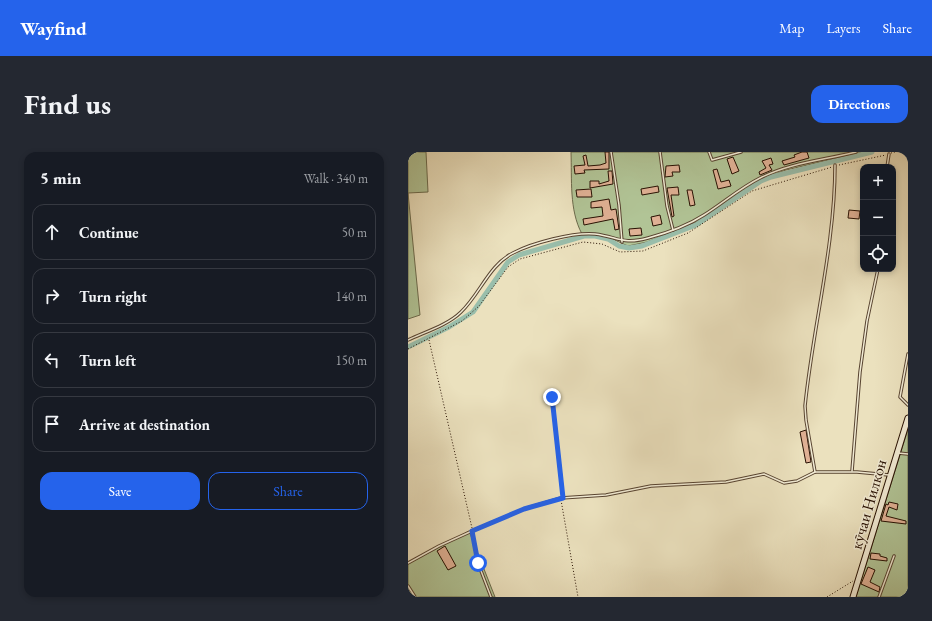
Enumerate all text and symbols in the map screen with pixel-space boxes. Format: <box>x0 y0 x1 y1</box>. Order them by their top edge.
text: Wayfind <box>20 16 87 41</box>
text: Map <box>779 19 804 37</box>
text: Layers <box>826 19 861 37</box>
text: Share <box>883 19 912 37</box>
button: Directions <box>811 85 908 123</box>
text: Find us <box>24 86 111 122</box>
map controls <box>860 164 896 272</box>
button: + <box>860 164 896 200</box>
text: 5 min <box>40 167 81 189</box>
text: Walk · 340 m <box>304 170 368 187</box>
button: − <box>860 200 896 236</box>
icon: ahead <box>41 221 63 243</box>
text: Continue <box>79 223 139 242</box>
text: 50 m <box>342 224 367 241</box>
button: locate <box>860 236 896 272</box>
icon: right <box>41 285 63 307</box>
text: Turn right <box>79 287 147 306</box>
text: 140 m <box>336 288 367 305</box>
icon: left <box>41 349 63 371</box>
text: Turn left <box>79 351 136 370</box>
text: 150 m <box>336 352 367 369</box>
route end <box>543 388 561 406</box>
icon: arrive <box>41 413 63 435</box>
text: Arrive at destination <box>79 415 210 434</box>
street label: кӯчаи Нилкон <box>846 457 891 552</box>
button: Save <box>40 472 200 510</box>
button: Share <box>208 472 368 510</box>
route start <box>469 554 487 572</box>

